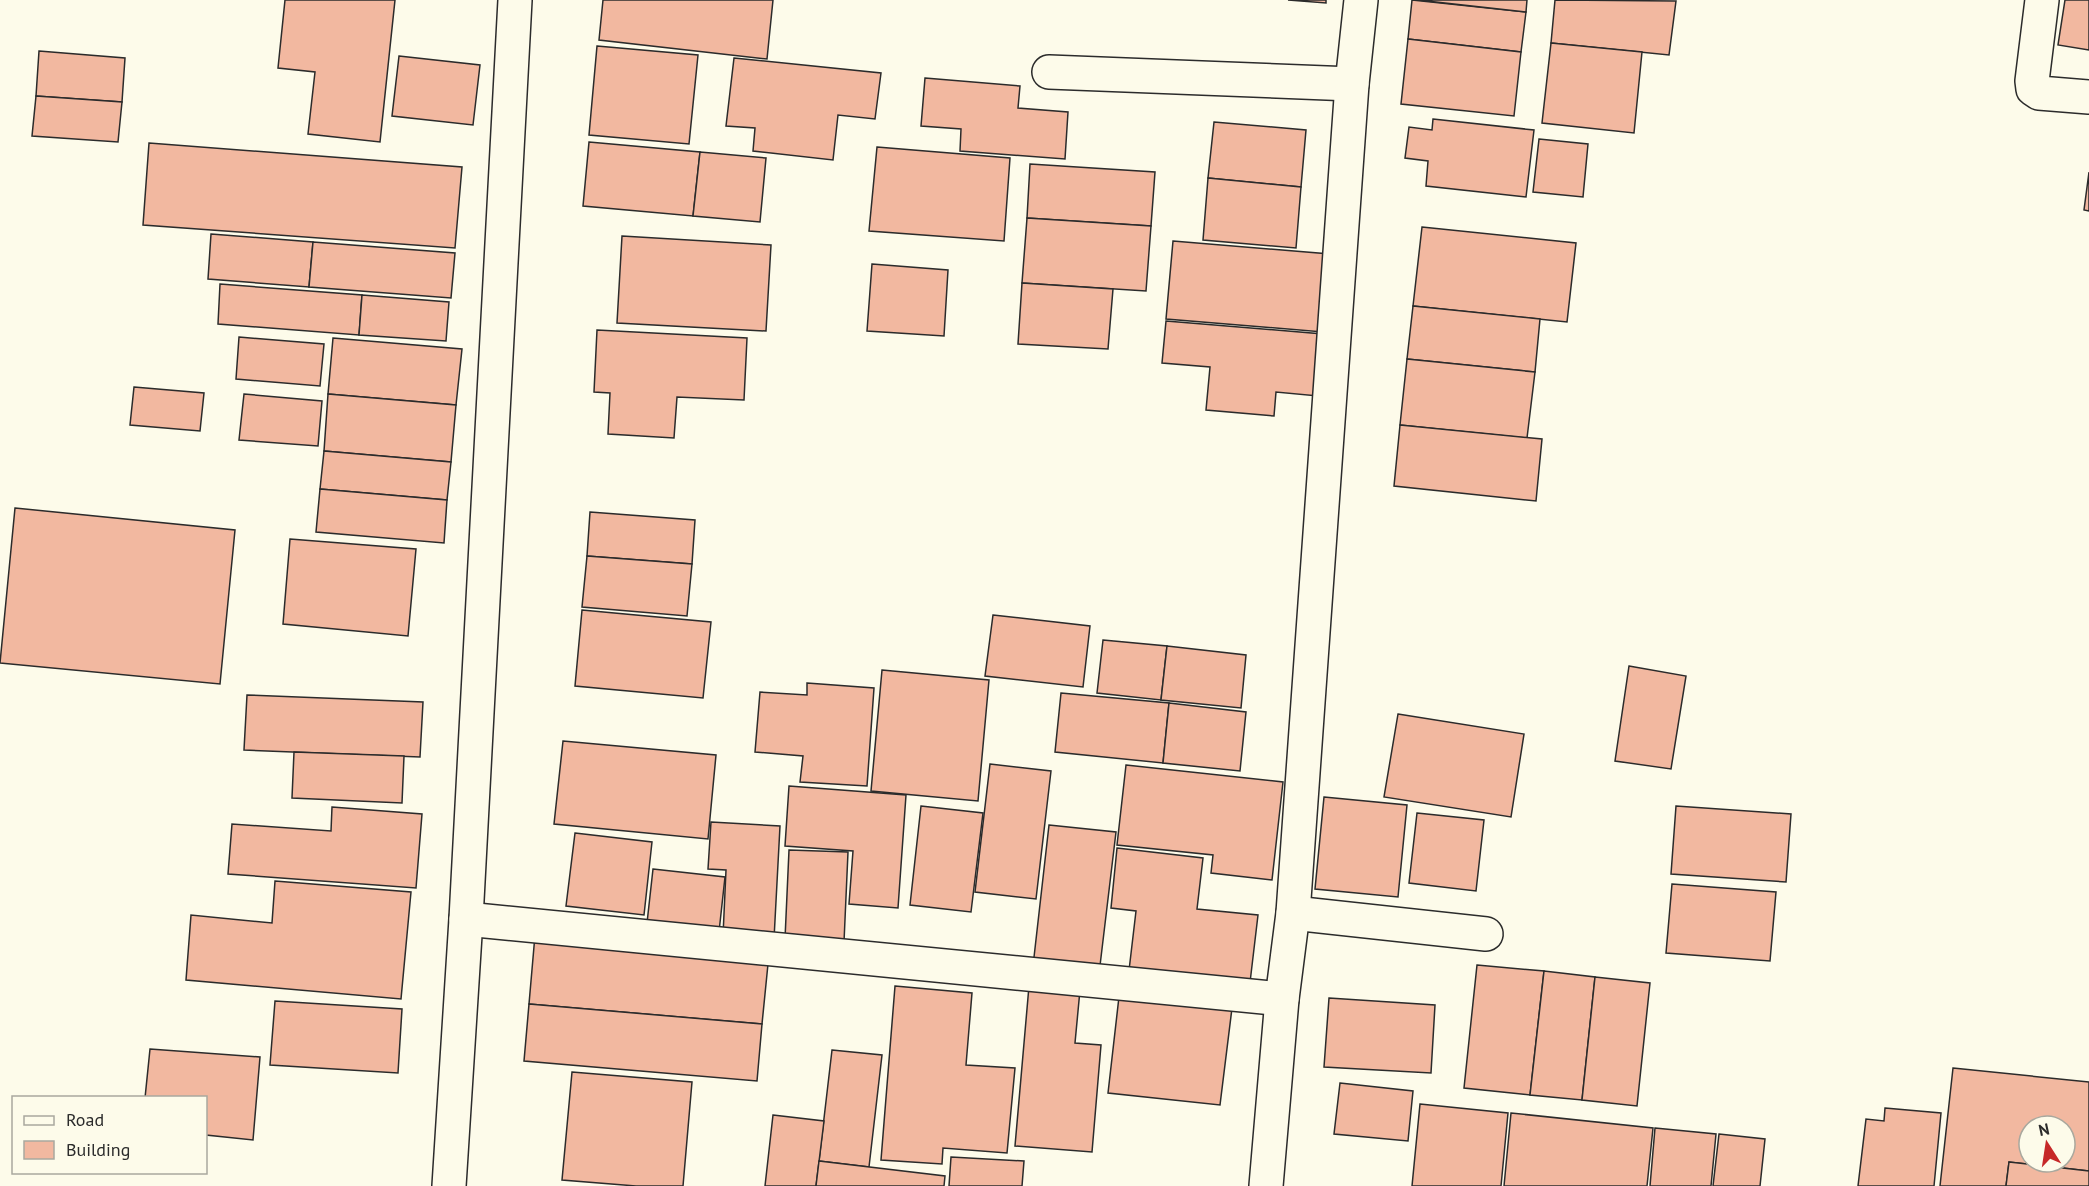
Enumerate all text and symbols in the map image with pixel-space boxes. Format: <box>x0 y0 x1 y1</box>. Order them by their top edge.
legend <box>12 1096 207 1174</box>
text: Road <box>66 1108 104 1131</box>
north arrow <box>2017 1114 2077 1174</box>
text: N <box>2037 1118 2051 1140</box>
text: Building <box>66 1138 130 1161</box>

